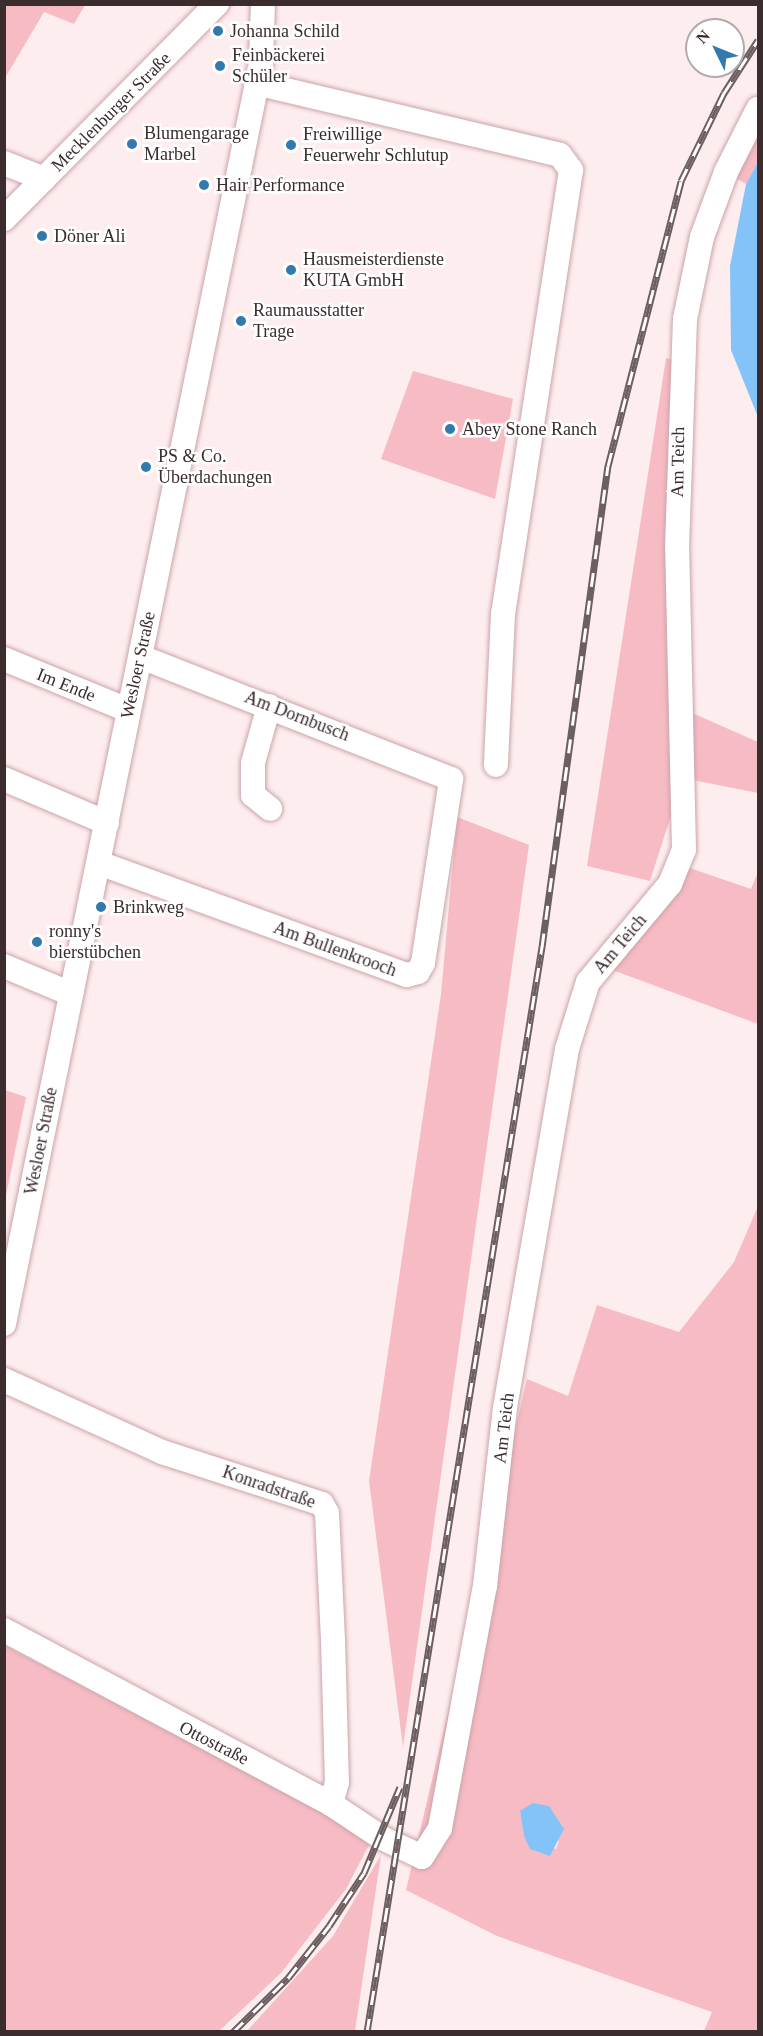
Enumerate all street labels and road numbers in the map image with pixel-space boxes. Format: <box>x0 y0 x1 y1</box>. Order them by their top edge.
street label: Mecklenburger Straße <box>47 48 175 176</box>
street label: Am Teich <box>667 426 689 498</box>
street label: Wesloer Straße <box>116 609 160 721</box>
street label: Im Ende <box>33 663 99 707</box>
street label: Am Dornbusch <box>242 686 352 746</box>
street label: Am Teich <box>589 910 651 978</box>
street label: Am Bullenkrooch <box>270 917 400 981</box>
street label: Wesloer Straße <box>20 1085 62 1197</box>
street label: Am Teich <box>489 1391 519 1465</box>
street label: Konradstraße <box>220 1461 318 1513</box>
street label: Ottostraße <box>176 1716 252 1770</box>

